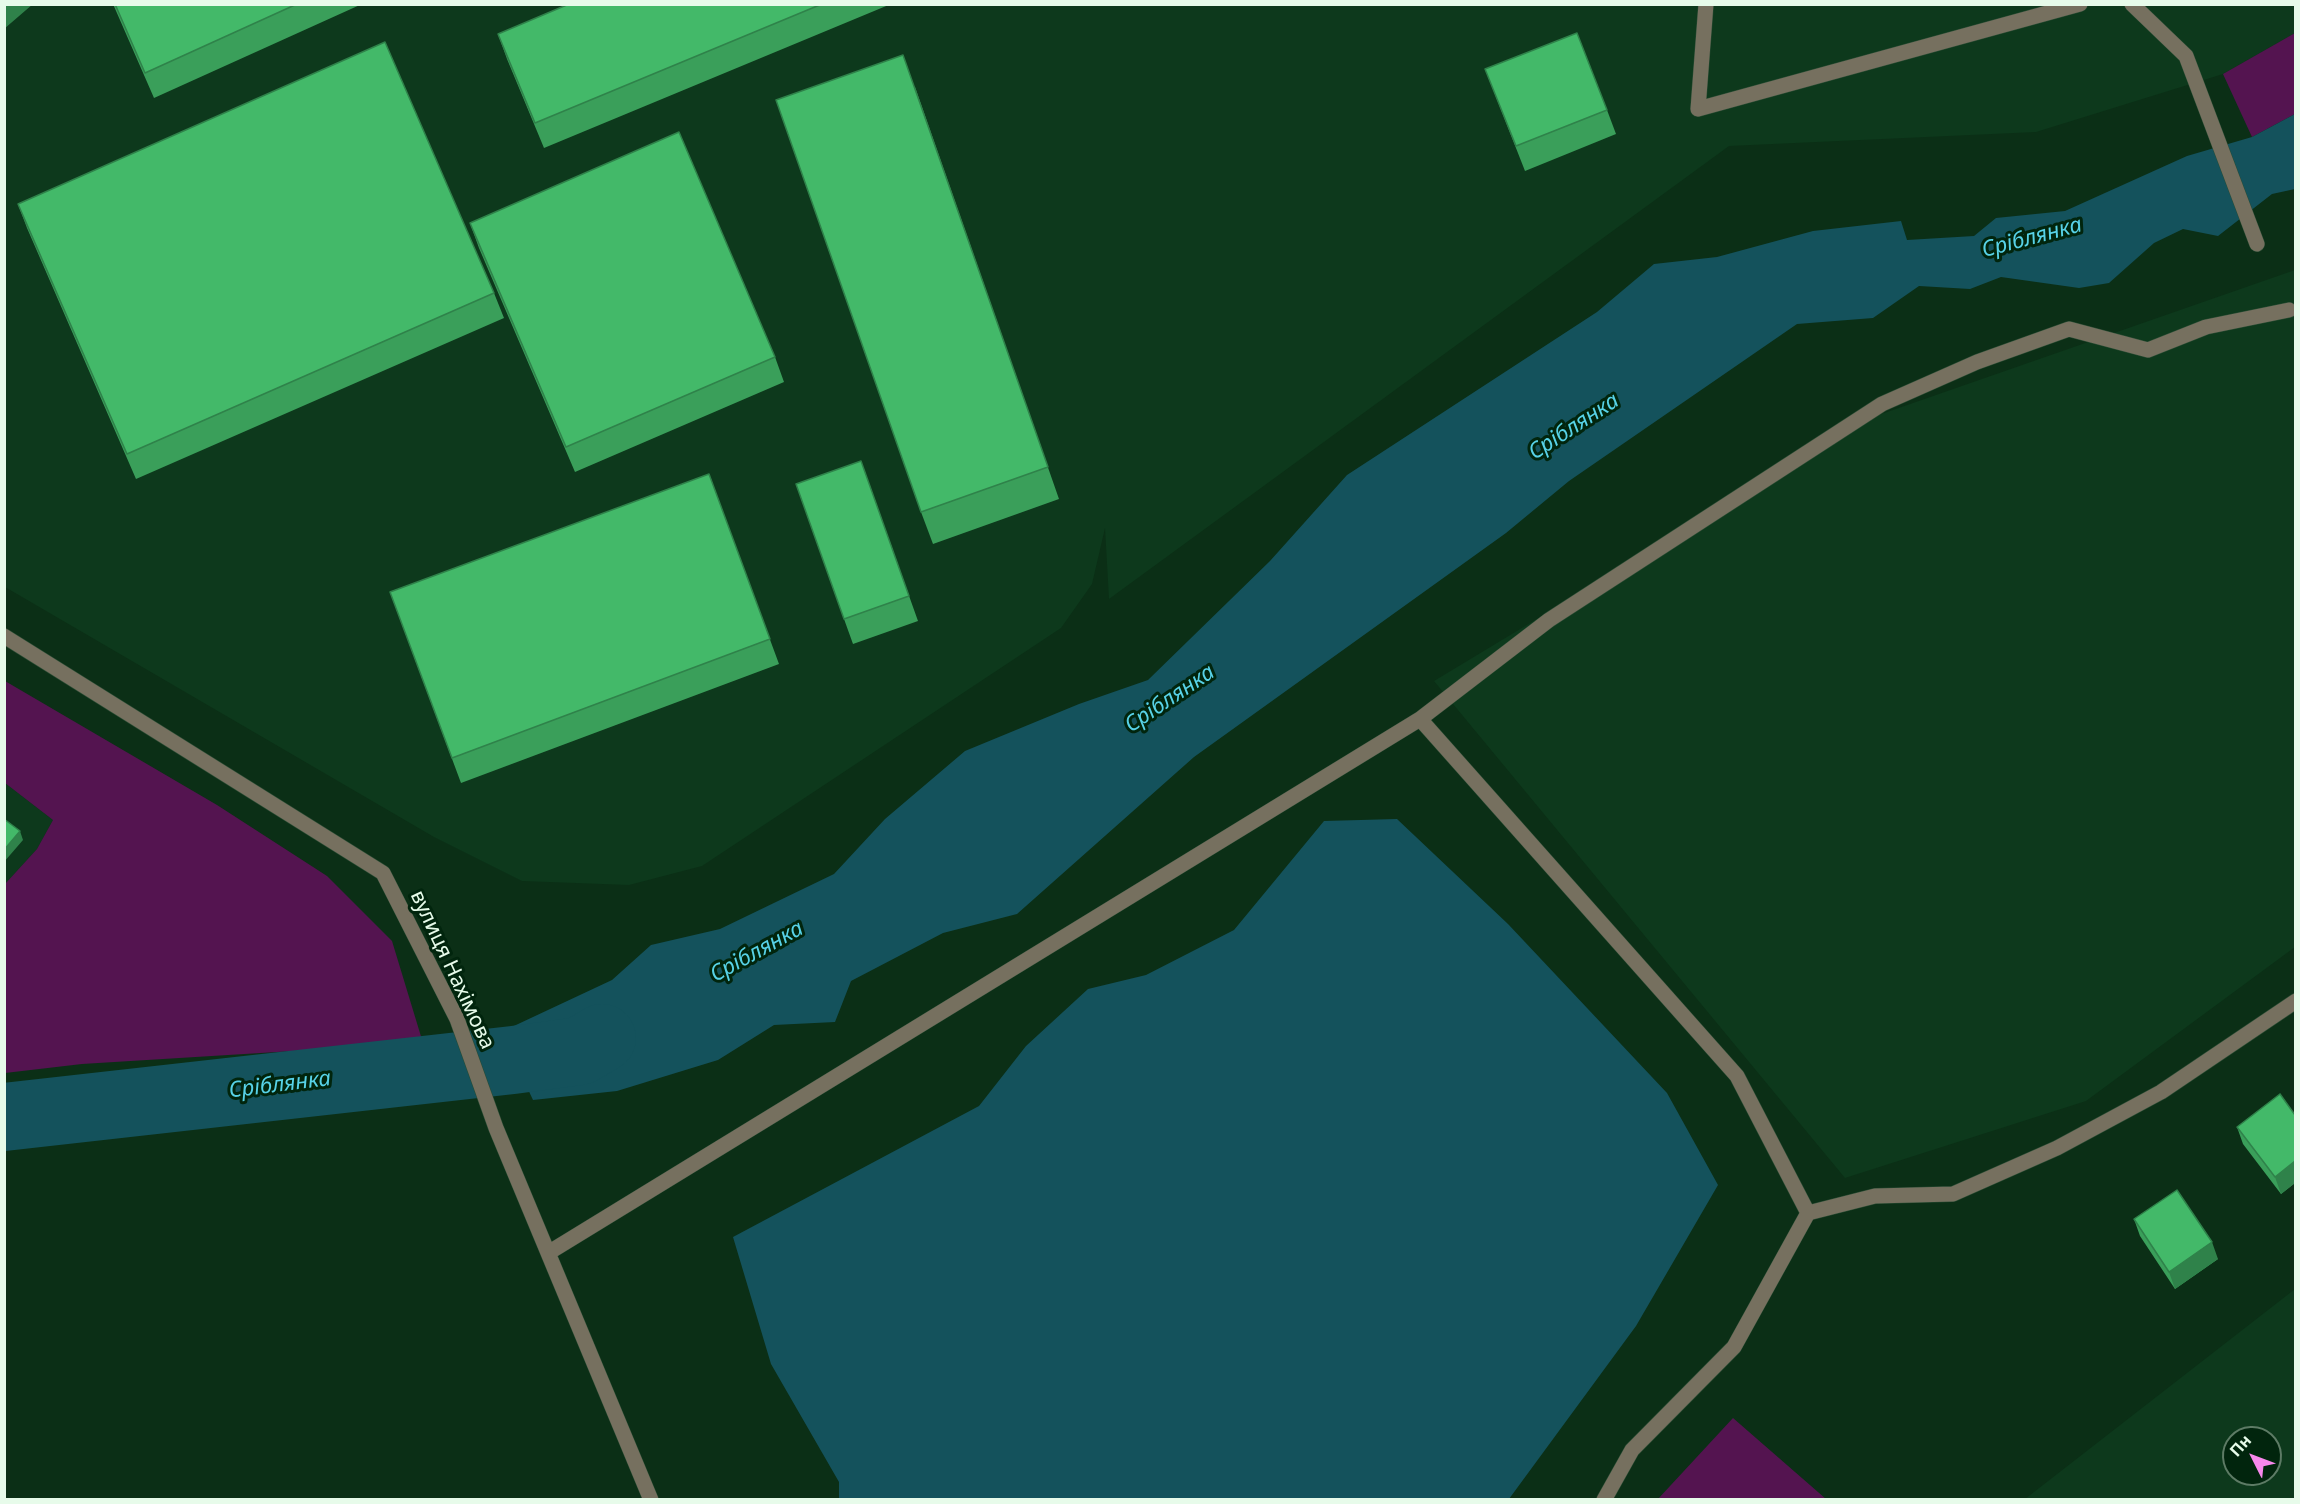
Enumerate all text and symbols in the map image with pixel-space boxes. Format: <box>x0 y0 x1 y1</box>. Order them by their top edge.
water label: Сріблянка <box>1979 212 2085 264</box>
water label: Сріблянка <box>1524 388 1624 466</box>
water label: Сріблянка <box>1120 659 1220 739</box>
street label: вулиця Нахімова <box>404 887 500 1053</box>
water label: Сріблянка <box>706 916 808 988</box>
water label: Сріблянка <box>227 1066 333 1104</box>
north arrow <box>2222 1426 2282 1486</box>
text: Пн <box>2224 1430 2256 1461</box>

